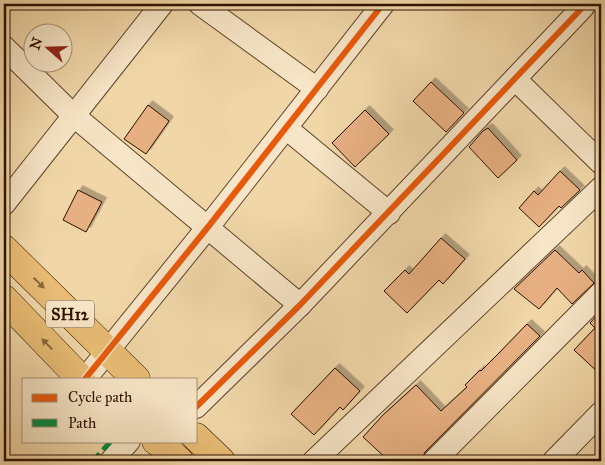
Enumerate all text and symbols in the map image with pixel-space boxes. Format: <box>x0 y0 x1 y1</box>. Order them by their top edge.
north arrow <box>22 22 72 72</box>
text: N <box>26 35 46 52</box>
one-way arrow <box>32 277 44 289</box>
road number: SH12 <box>46 300 94 328</box>
one-way arrow <box>41 338 53 350</box>
legend <box>22 378 198 442</box>
text: Cycle path <box>68 388 133 406</box>
text: Path <box>68 414 97 432</box>

